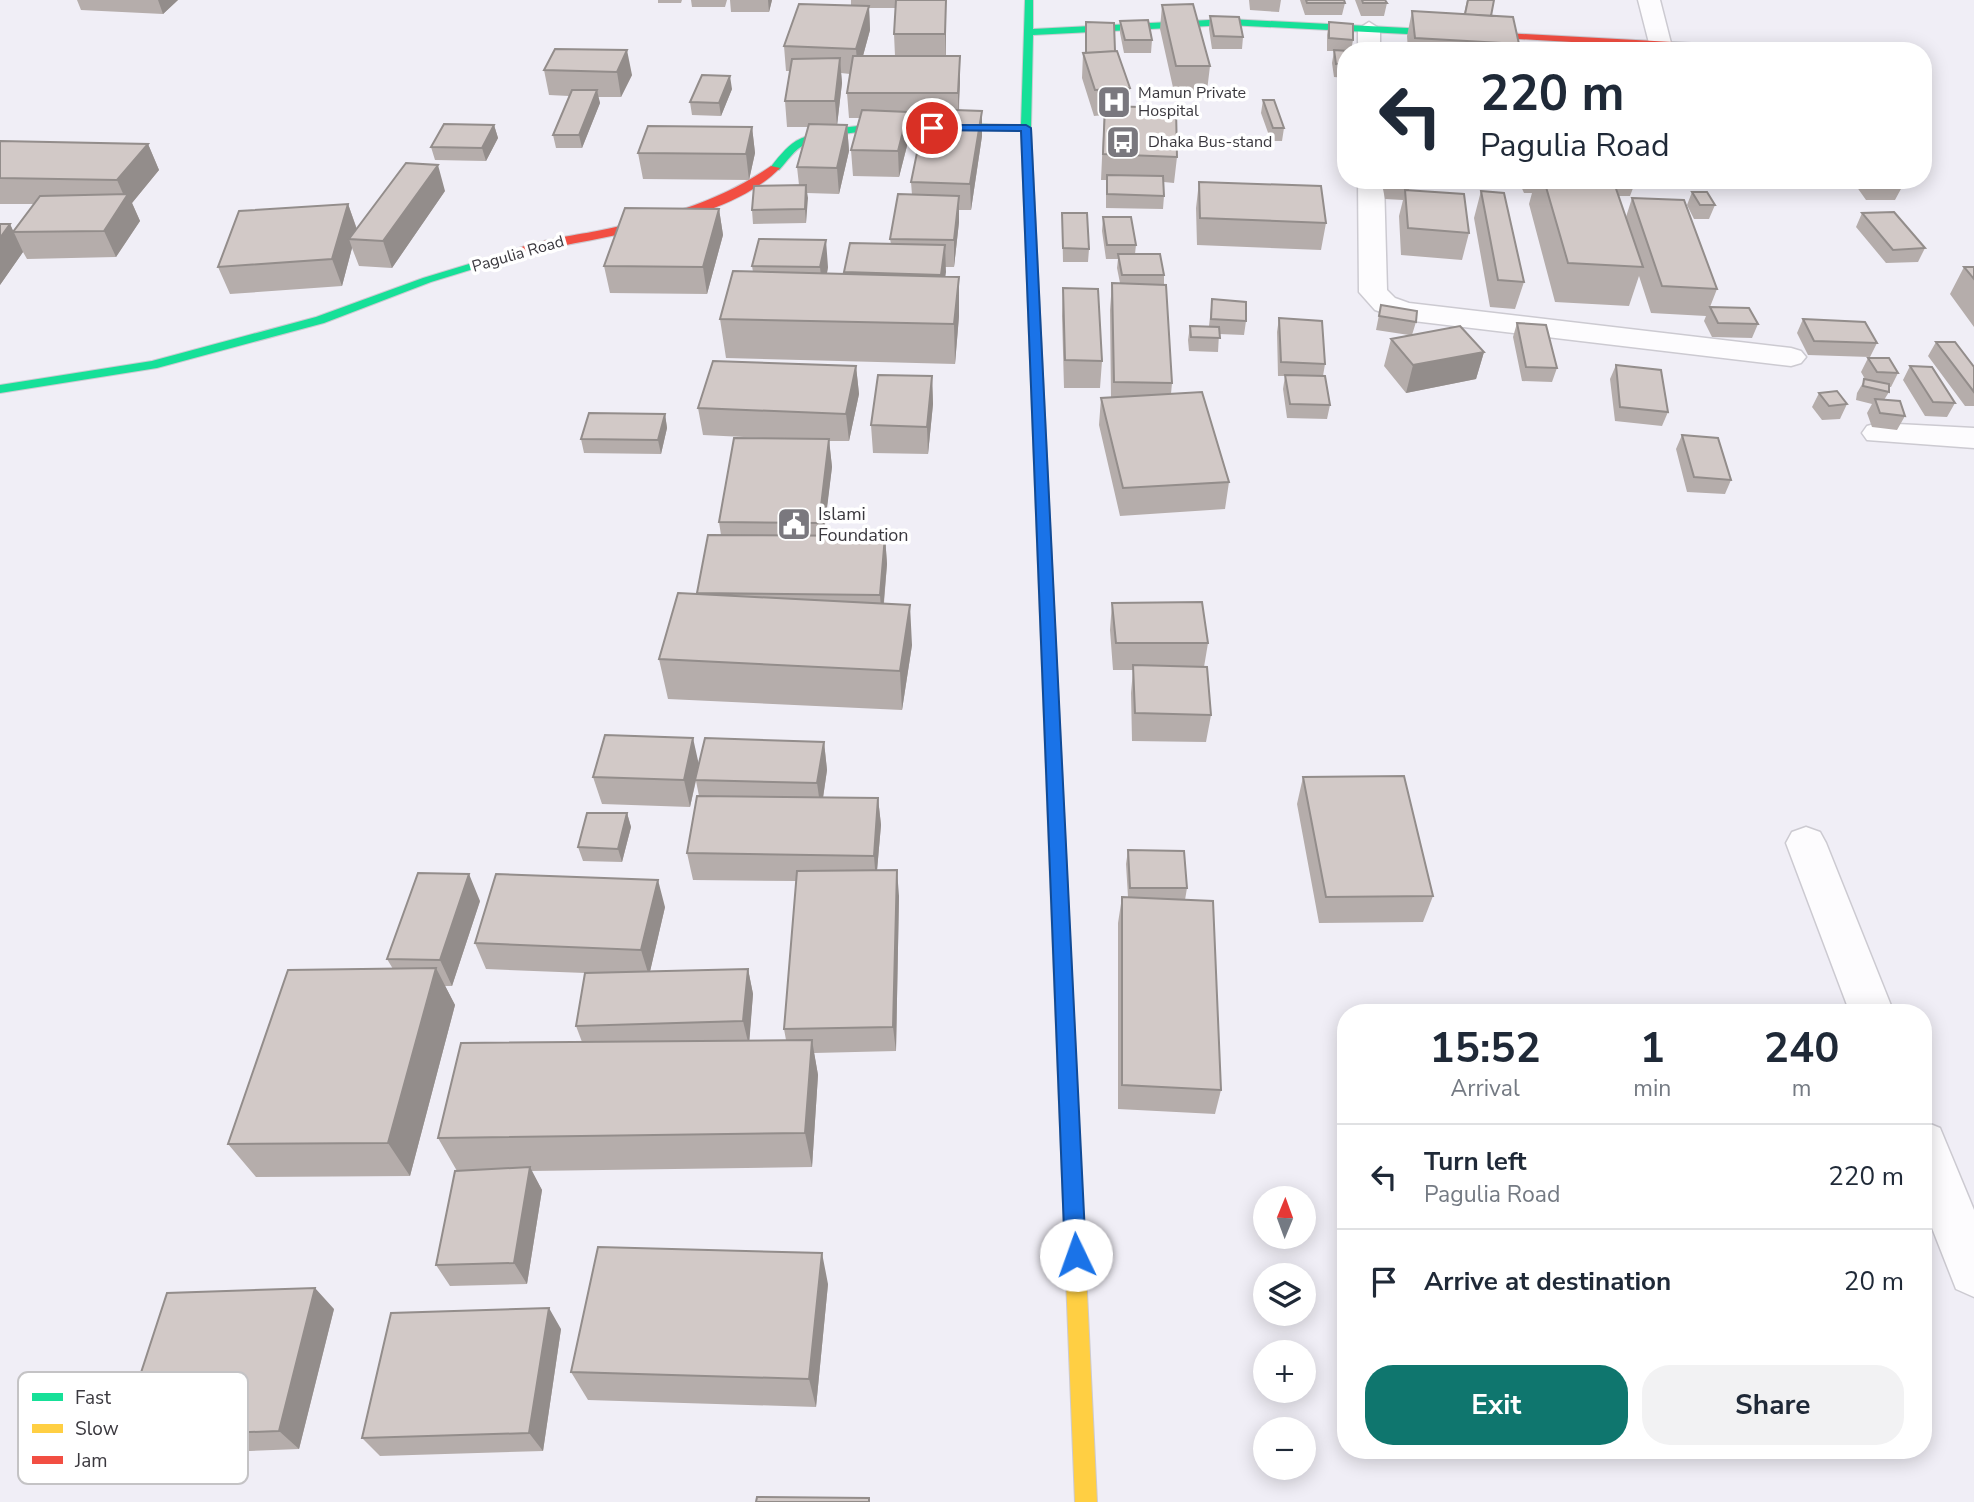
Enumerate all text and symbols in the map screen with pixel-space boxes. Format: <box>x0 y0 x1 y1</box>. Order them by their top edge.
text: 220 m <box>1480 60 1624 127</box>
icon: left <box>1365 70 1456 161</box>
place label: Mamun Private Hospital <box>1138 82 1246 122</box>
hospital icon: Mamun Private Hospital <box>1095 83 1133 121</box>
pin <box>902 98 962 158</box>
icon: arrive <box>913 109 951 147</box>
bus stop icon: Dhaka Bus-stand <box>1104 123 1142 161</box>
text: Pagulia Road <box>1480 124 1670 167</box>
place label: Dhaka Bus-stand <box>1148 131 1272 153</box>
street label: Pagulia Road <box>469 230 567 278</box>
place label: Islami Foundation <box>818 502 909 547</box>
public building icon: Islami Foundation <box>775 505 813 543</box>
text: 15:52 <box>1430 1020 1541 1077</box>
text: 1 <box>1640 1020 1665 1077</box>
text: 240 <box>1764 1020 1839 1077</box>
text: Arrival <box>1451 1073 1520 1104</box>
text: min <box>1633 1073 1671 1104</box>
text: m <box>1792 1073 1812 1104</box>
text: Turn left <box>1424 1144 1527 1179</box>
icon: left <box>1365 1158 1403 1196</box>
text: 220 m <box>1828 1159 1904 1194</box>
text: Pagulia Road <box>1424 1179 1560 1210</box>
north arrow <box>1253 1186 1316 1250</box>
map controls <box>1253 1186 1316 1480</box>
position arrow <box>1039 1218 1113 1292</box>
button: layers <box>1253 1263 1316 1326</box>
icon: arrive <box>1365 1263 1403 1301</box>
text: Arrive at destination <box>1424 1264 1671 1299</box>
text: 20 m <box>1844 1264 1904 1299</box>
button: + <box>1253 1340 1316 1403</box>
button: Exit <box>1365 1365 1628 1445</box>
button: Share <box>1642 1365 1904 1445</box>
legend <box>18 1372 248 1484</box>
text: Fast <box>75 1385 111 1411</box>
text: Slow <box>75 1416 119 1442</box>
button: − <box>1253 1417 1316 1480</box>
text: Jam <box>74 1448 108 1474</box>

